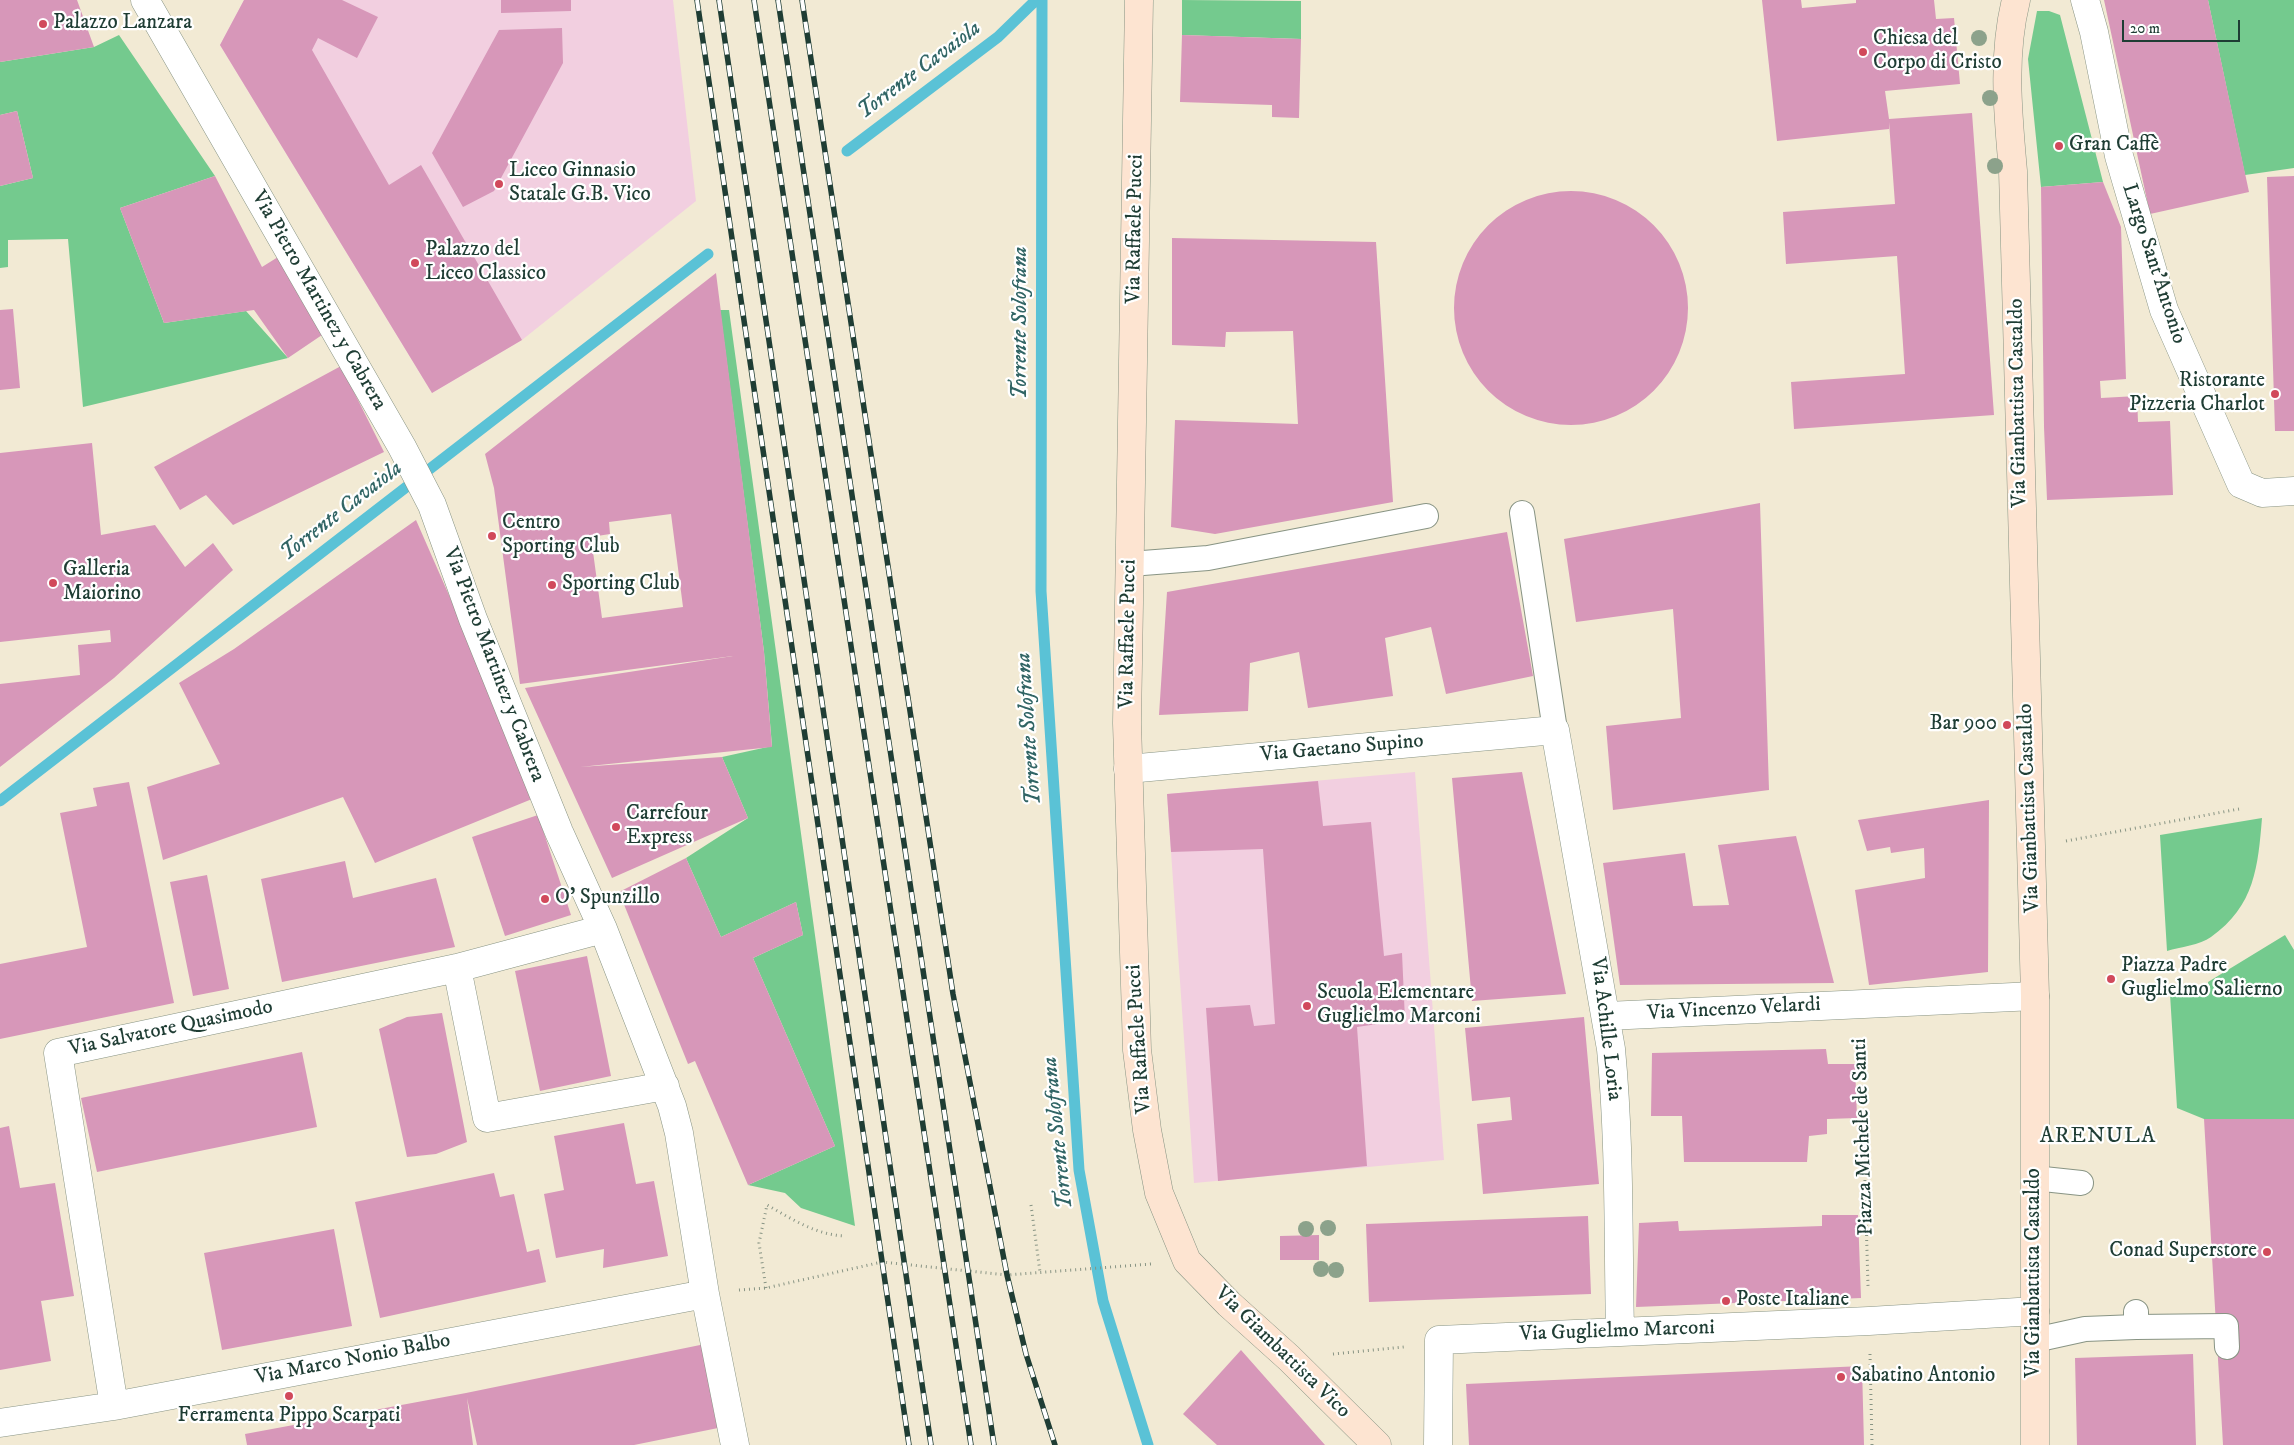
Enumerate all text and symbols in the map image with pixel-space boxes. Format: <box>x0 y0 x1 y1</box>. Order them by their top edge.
scale bar <box>2124 10 2242 42</box>
place label: Palazzo Lanzara <box>53 11 192 37</box>
water label: Torrente Cavaiola <box>853 16 987 126</box>
marker: Palazzo Lanzara <box>37 18 49 30</box>
text: 20 m <box>2130 19 2160 38</box>
place label: Chiesa del Corpo di Cristo <box>1873 27 2002 77</box>
marker: Chiesa del Corpo di Cristo <box>1857 46 1869 58</box>
place label: Gran Caffè <box>2069 133 2159 159</box>
marker: Gran Caffè <box>2053 140 2065 152</box>
street label: Via Raffaele Pucci <box>1122 154 1150 304</box>
place label: Liceo Ginnasio Statale G.B. Vico <box>509 159 651 209</box>
marker: Liceo Ginnasio Statale G.B. Vico <box>493 178 505 190</box>
street label: Largo Sant'Antonio <box>2115 181 2191 347</box>
street label: Via Pietro Martinez y Cabrera <box>245 187 391 415</box>
place label: Palazzo del Liceo Classico <box>425 238 546 288</box>
water label: Torrente Solofrana <box>1008 246 1034 400</box>
marker: Palazzo del Liceo Classico <box>409 257 421 269</box>
street label: Via Gianbattista Castaldo <box>2005 298 2033 508</box>
place label: Ristorante Pizzeria Charlot <box>2129 369 2265 419</box>
marker: Ristorante Pizzeria Charlot <box>2269 388 2281 400</box>
water label: Torrente Cavaiola <box>276 456 408 568</box>
place label: Centro Sporting Club <box>502 511 620 561</box>
marker: Centro Sporting Club <box>486 530 498 542</box>
street label: Via Pietro Martinez y Cabrera <box>437 544 549 786</box>
place label: Galleria Maiorino <box>63 558 141 608</box>
street label: Via Raffaele Pucci <box>1115 559 1143 709</box>
place label: Sporting Club <box>562 572 680 598</box>
marker: Galleria Maiorino <box>47 577 59 589</box>
marker: Sporting Club <box>546 579 558 591</box>
water label: Torrente Solofrana <box>1011 652 1049 806</box>
street label: Via Gianbattista Castaldo <box>2014 703 2046 913</box>
place label: Bar 900 <box>1929 712 1997 738</box>
marker: Bar 900 <box>2001 719 2013 731</box>
street label: Via Gaetano Supino <box>1259 729 1425 769</box>
place label: Carrefour Express <box>626 802 708 852</box>
marker: Carrefour Express <box>610 821 622 833</box>
place label: O' Spunzillo <box>555 886 660 912</box>
marker: O' Spunzillo <box>539 893 551 905</box>
place label: Piazza Padre Guglielmo Salierno <box>2121 954 2282 1004</box>
street label: Via Achille Loria <box>1584 956 1626 1102</box>
street label: Via Raffaele Pucci <box>1122 964 1158 1114</box>
marker: Piazza Padre Guglielmo Salierno <box>2105 973 2117 985</box>
place label: Scuola Elementare Guglielmo Marconi <box>1317 981 1481 1031</box>
street label: Via Vincenzo Velardi <box>1647 993 1821 1027</box>
street label: Via Salvatore Quasimodo <box>67 995 275 1063</box>
marker: Scuola Elementare Guglielmo Marconi <box>1301 1000 1313 1012</box>
street label: Piazza Michele de Santi <box>1848 1038 1880 1236</box>
water label: Torrente Solofrana <box>1038 1055 1080 1211</box>
district label: ARENULA <box>2039 1124 2157 1150</box>
street label: Via Gianbattista Castaldo <box>2022 1168 2048 1378</box>
place label: Conad Superstore <box>2109 1239 2257 1265</box>
marker: Conad Superstore <box>2261 1246 2273 1258</box>
street label: Via Giambattista Vico <box>1209 1282 1355 1424</box>
place label: Poste Italiane <box>1736 1288 1849 1314</box>
marker: Poste Italiane <box>1720 1295 1732 1307</box>
street label: Via Guglielmo Marconi <box>1519 1316 1715 1348</box>
street label: Via Marco Nonio Balbo <box>253 1329 453 1391</box>
place label: Sabatino Antonio <box>1851 1364 1995 1390</box>
marker: Sabatino Antonio <box>1835 1371 1847 1383</box>
marker: Ferramenta Pippo Scarpati <box>283 1390 295 1402</box>
place label: Ferramenta Pippo Scarpati <box>178 1404 400 1430</box>

